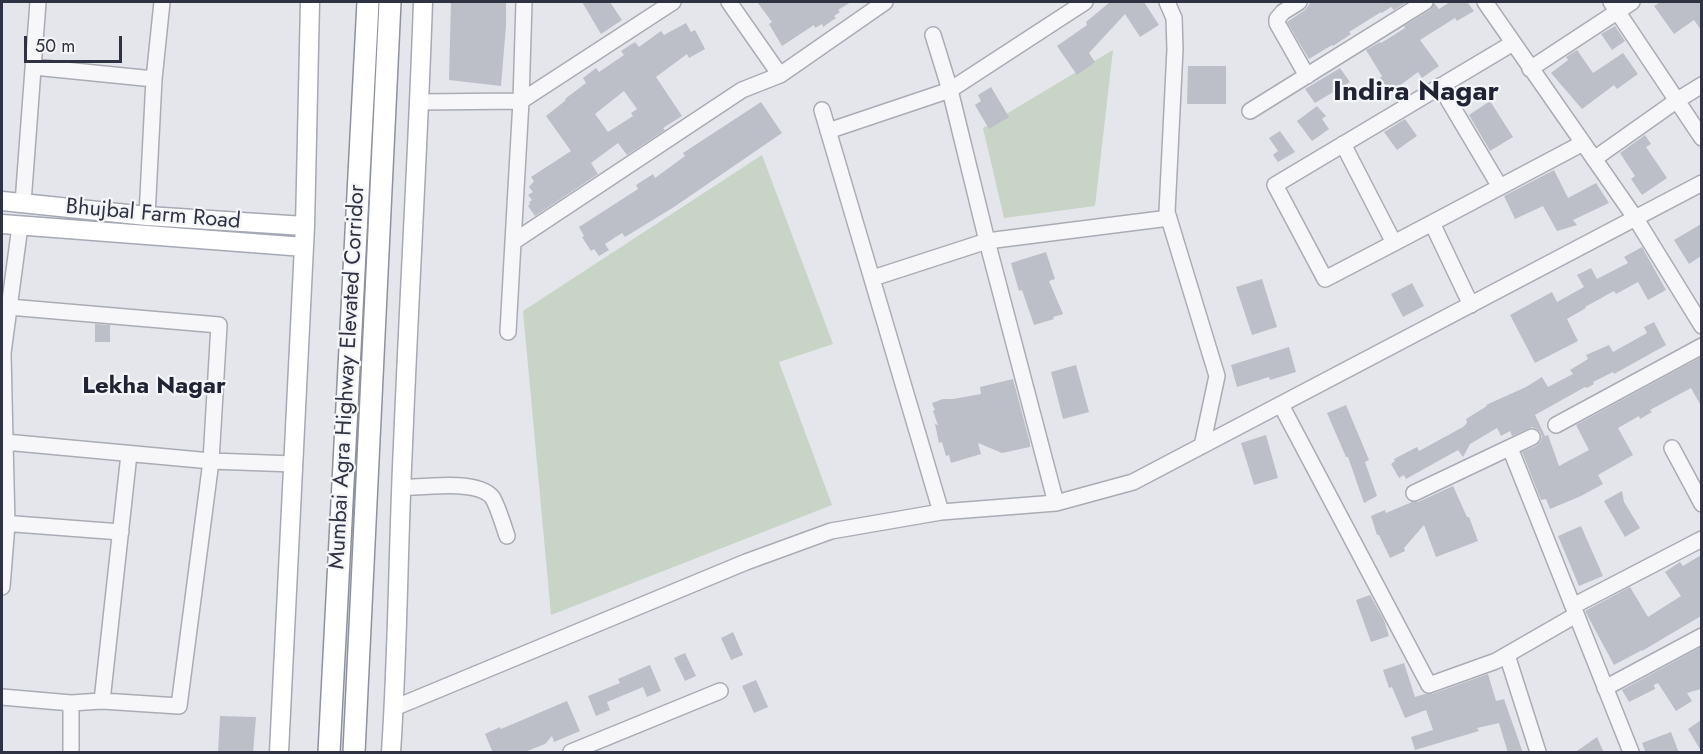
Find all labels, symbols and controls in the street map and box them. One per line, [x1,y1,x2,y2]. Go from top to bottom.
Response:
scale bar [27,24,124,62]
text: 50 m [35,33,75,59]
district label: Indira Nagar [1333,76,1499,110]
street label: Mumbai Agra Highway Elevated Corridor [325,184,371,570]
street label: Bhujbal Farm Road [65,194,241,236]
district label: Lekha Nagar [82,373,226,401]

